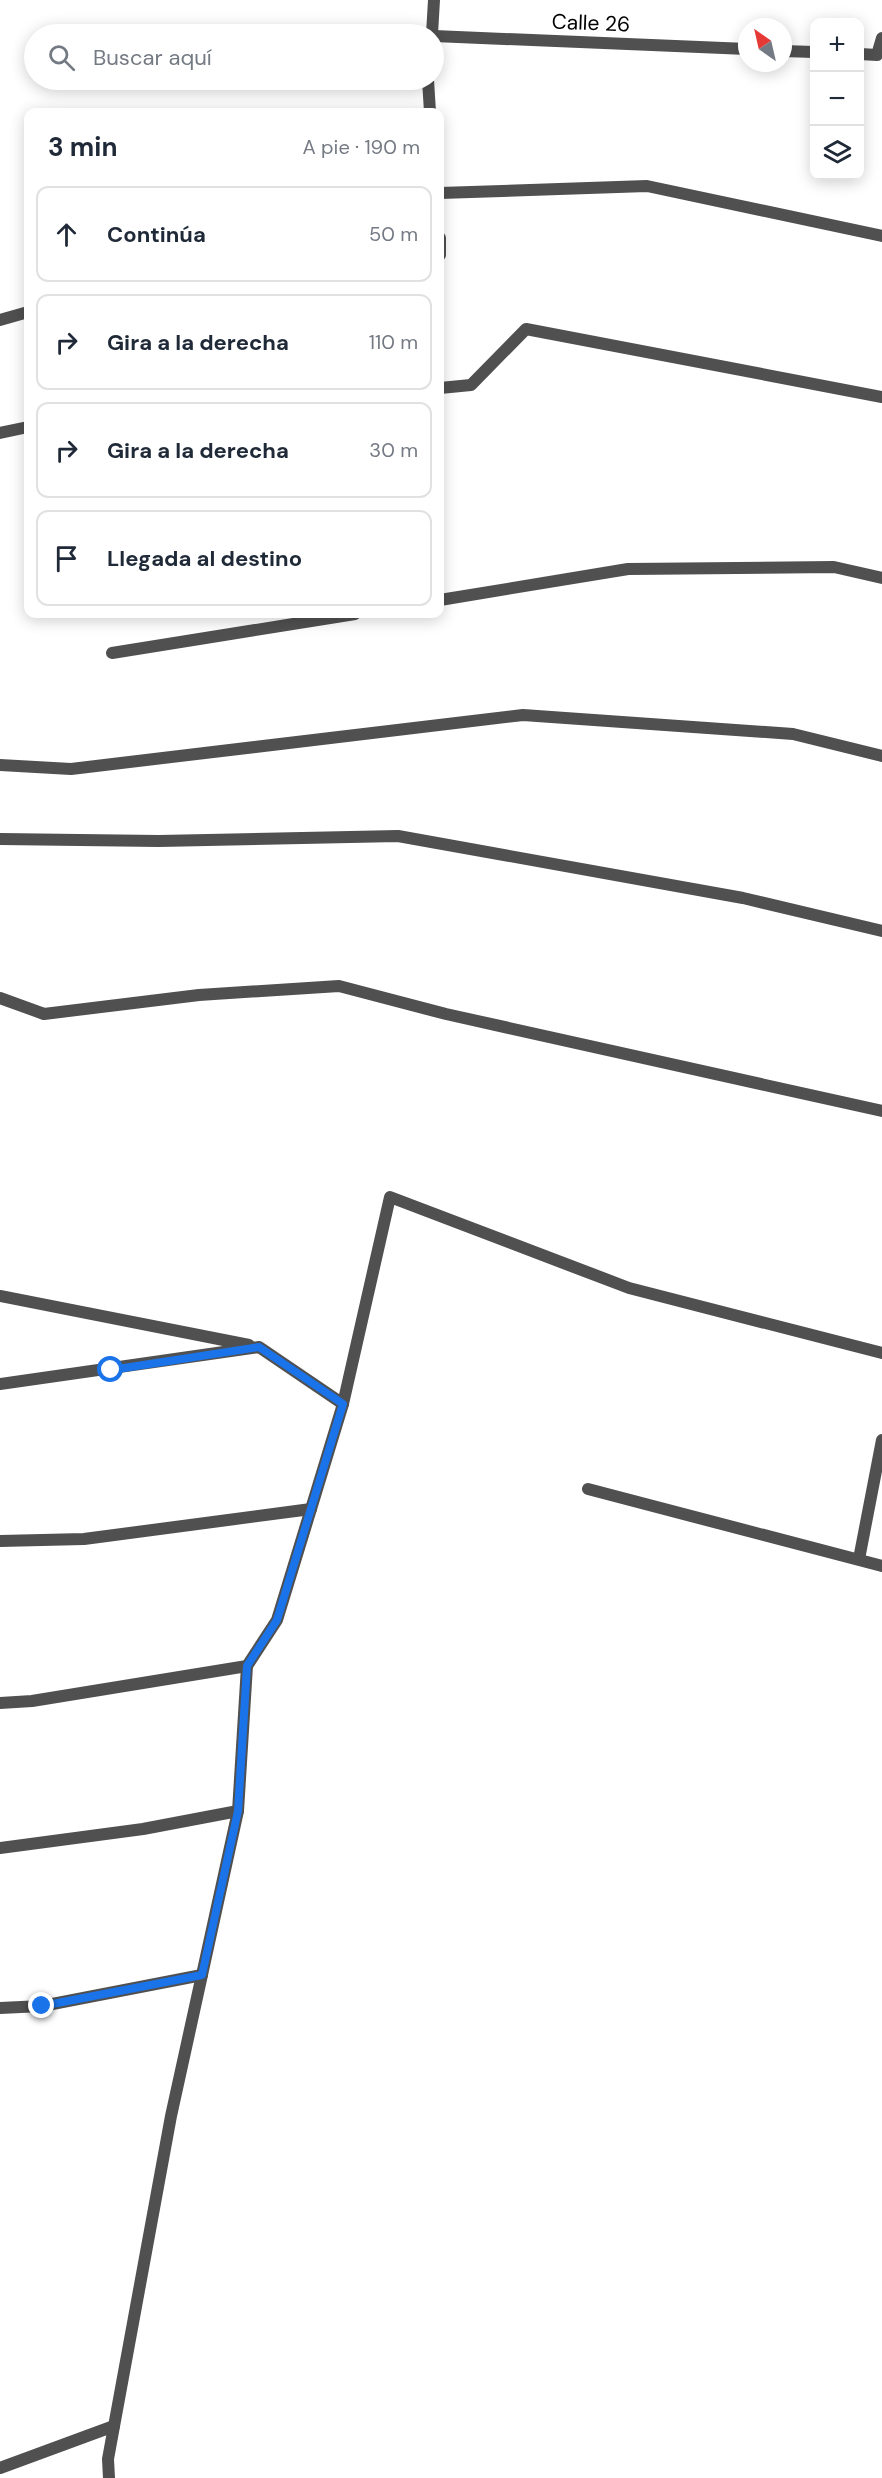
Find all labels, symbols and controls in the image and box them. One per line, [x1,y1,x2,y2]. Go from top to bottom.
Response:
street label: Calle 26 [551,8,631,38]
north arrow [738,18,792,72]
map controls [810,18,864,180]
button: + [810,18,864,72]
search box [24,24,444,90]
icon: search [45,41,78,74]
text: Buscar aquí [93,43,212,72]
button: − [810,72,864,126]
button: layers [810,126,864,180]
text: 3 min [48,130,117,164]
text: A pie · 190 m [303,134,420,160]
icon: ahead [50,218,83,251]
text: Continúa [107,220,206,249]
text: 50 m [369,221,418,247]
icon: right [50,326,83,359]
text: Gira a la derecha [107,328,289,357]
text: 110 m [369,329,418,355]
icon: right [50,434,83,467]
text: Gira a la derecha [107,436,289,465]
text: 30 m [369,437,418,463]
icon: arrive [50,542,83,575]
text: Llegada al destino [107,544,302,573]
route start [97,1356,123,1382]
route end [28,1992,54,2018]

